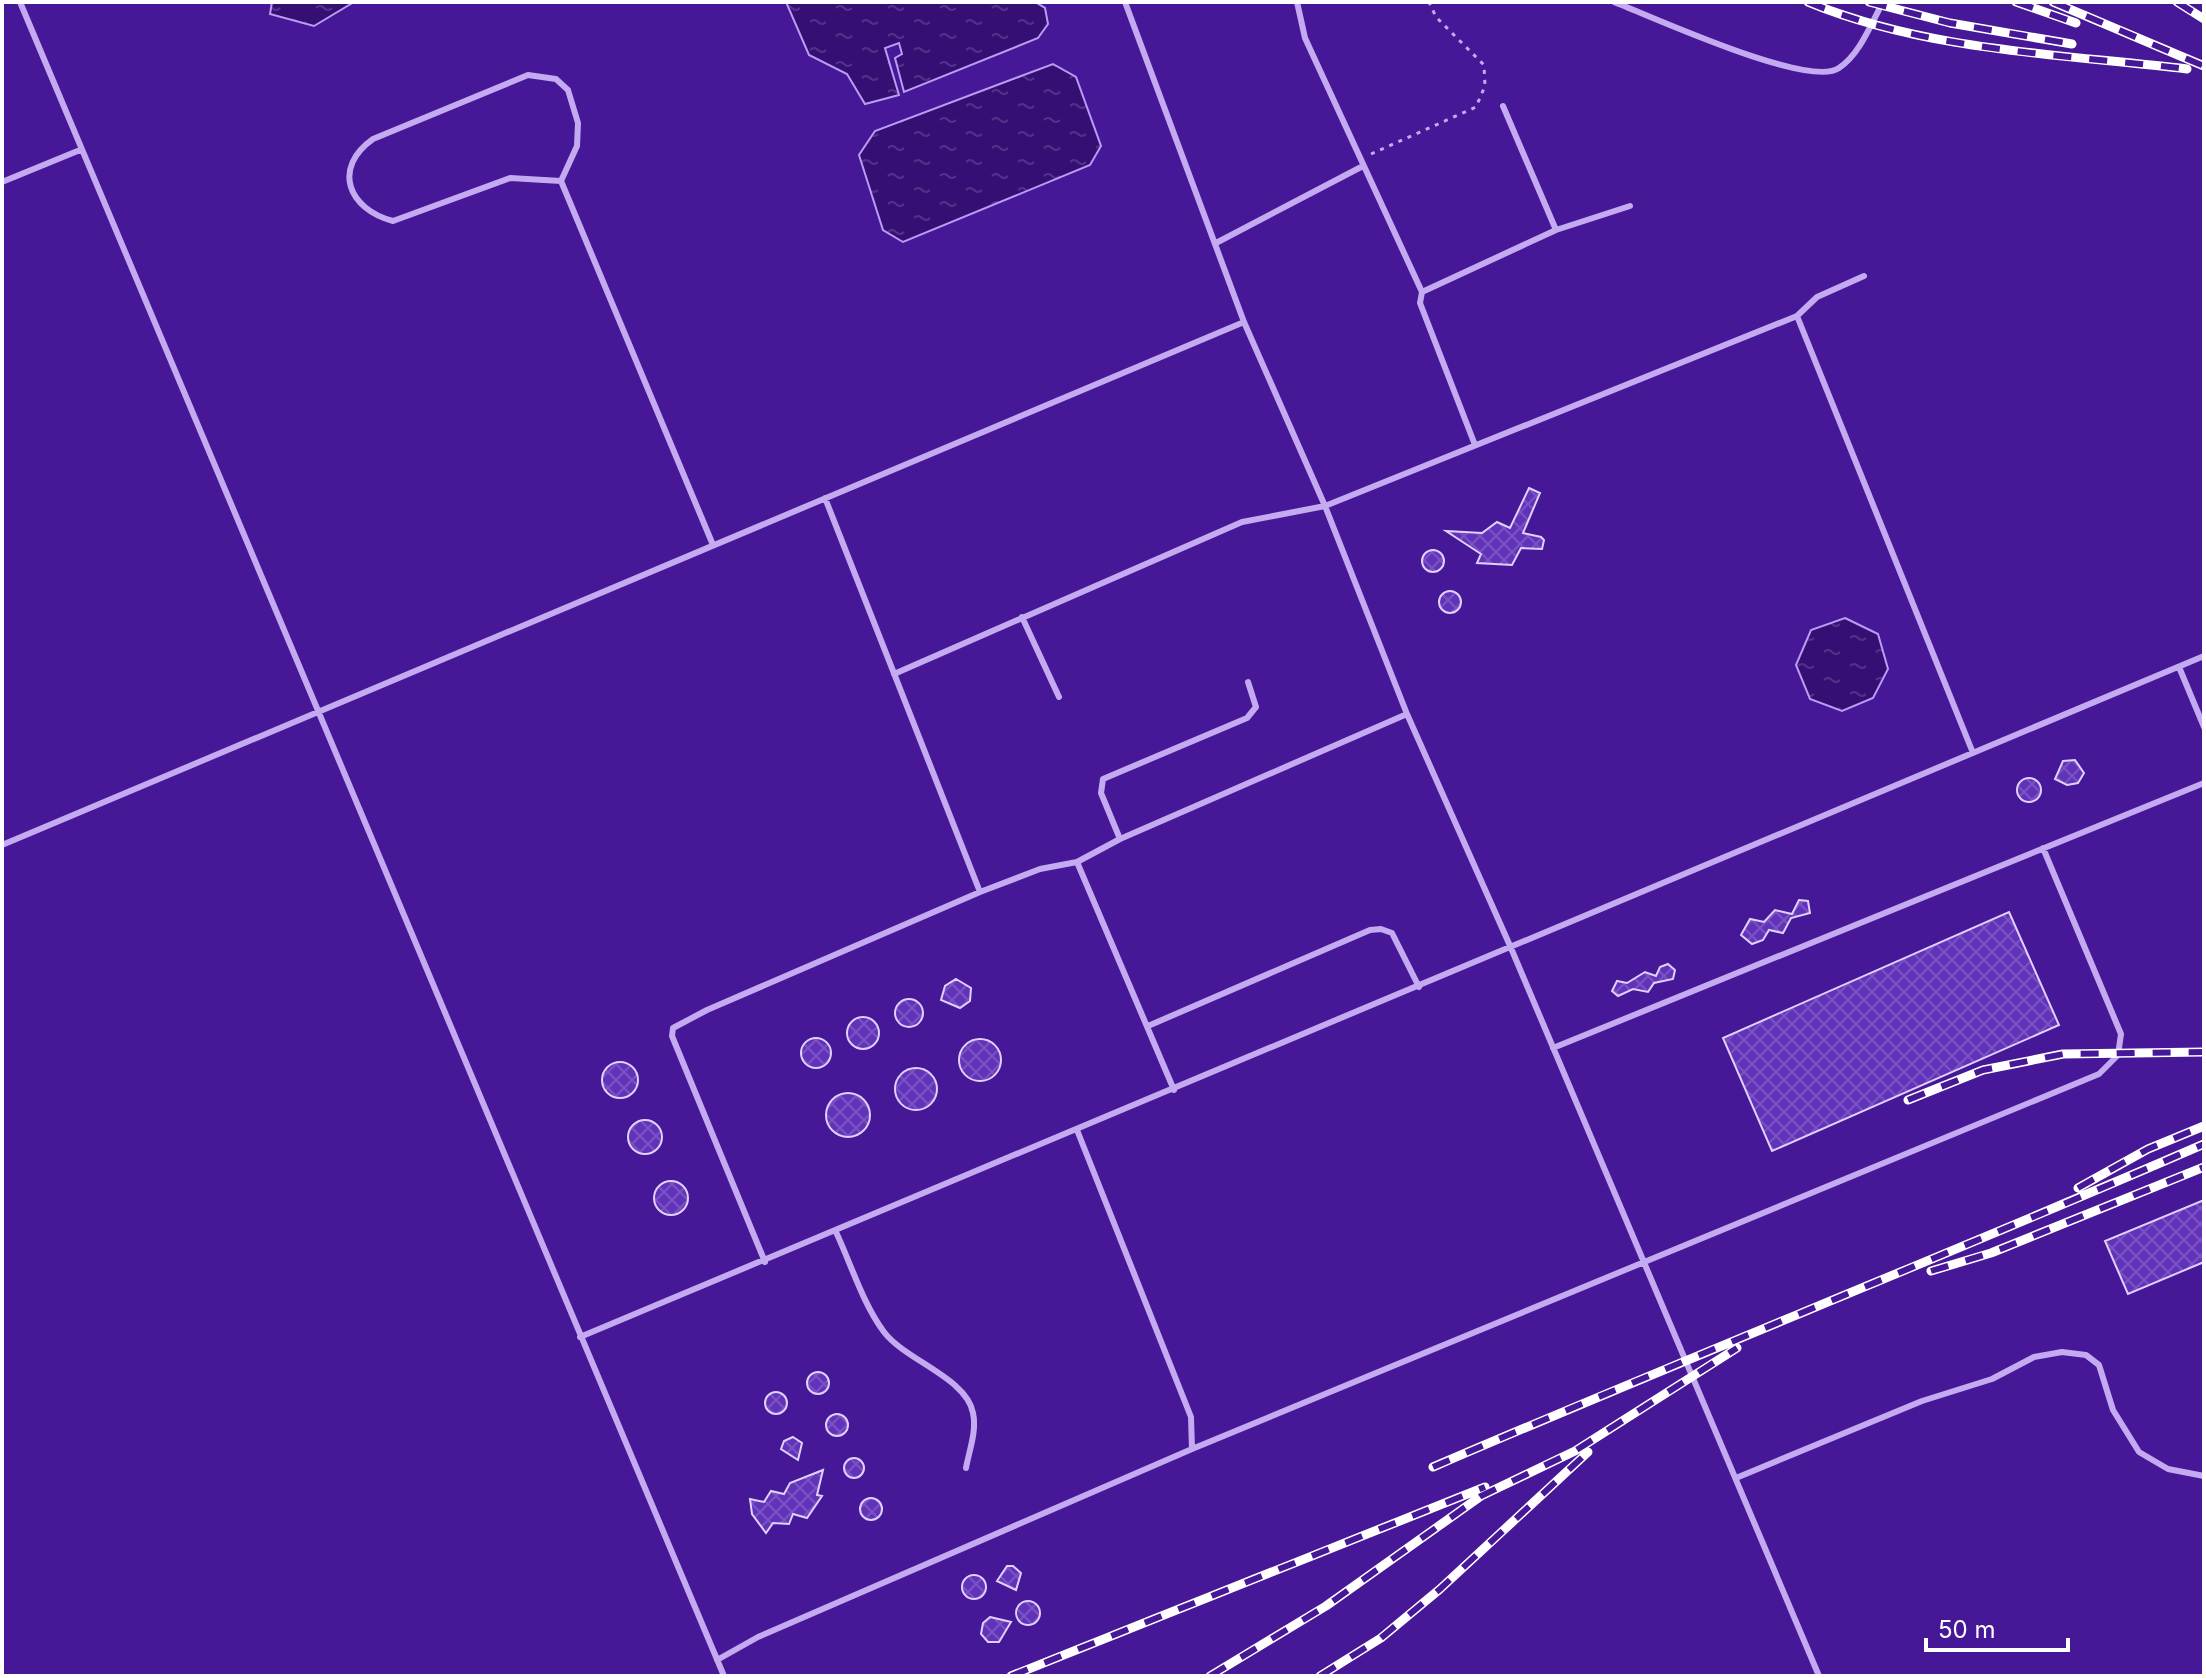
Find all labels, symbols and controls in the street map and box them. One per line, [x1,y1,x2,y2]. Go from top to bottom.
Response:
scale bar [1926,1602,2068,1652]
text: 50 m [1938,1615,1996,1644]

